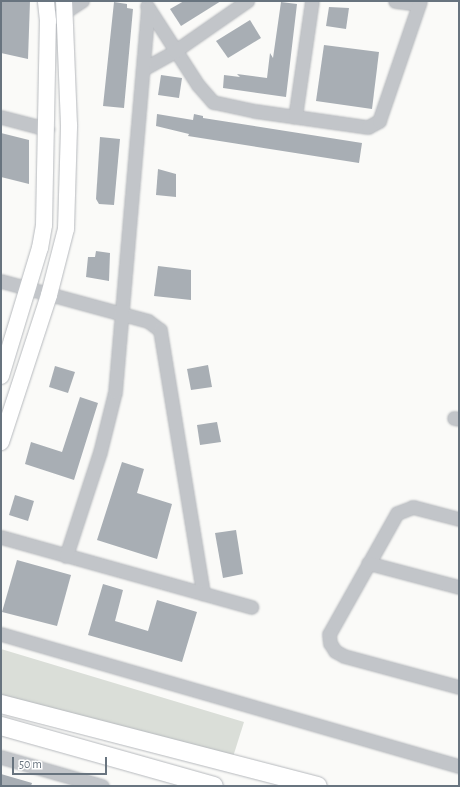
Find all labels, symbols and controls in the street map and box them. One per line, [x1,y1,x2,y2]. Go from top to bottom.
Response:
scale bar [14,749,109,775]
text: 50 m [19,758,42,770]

